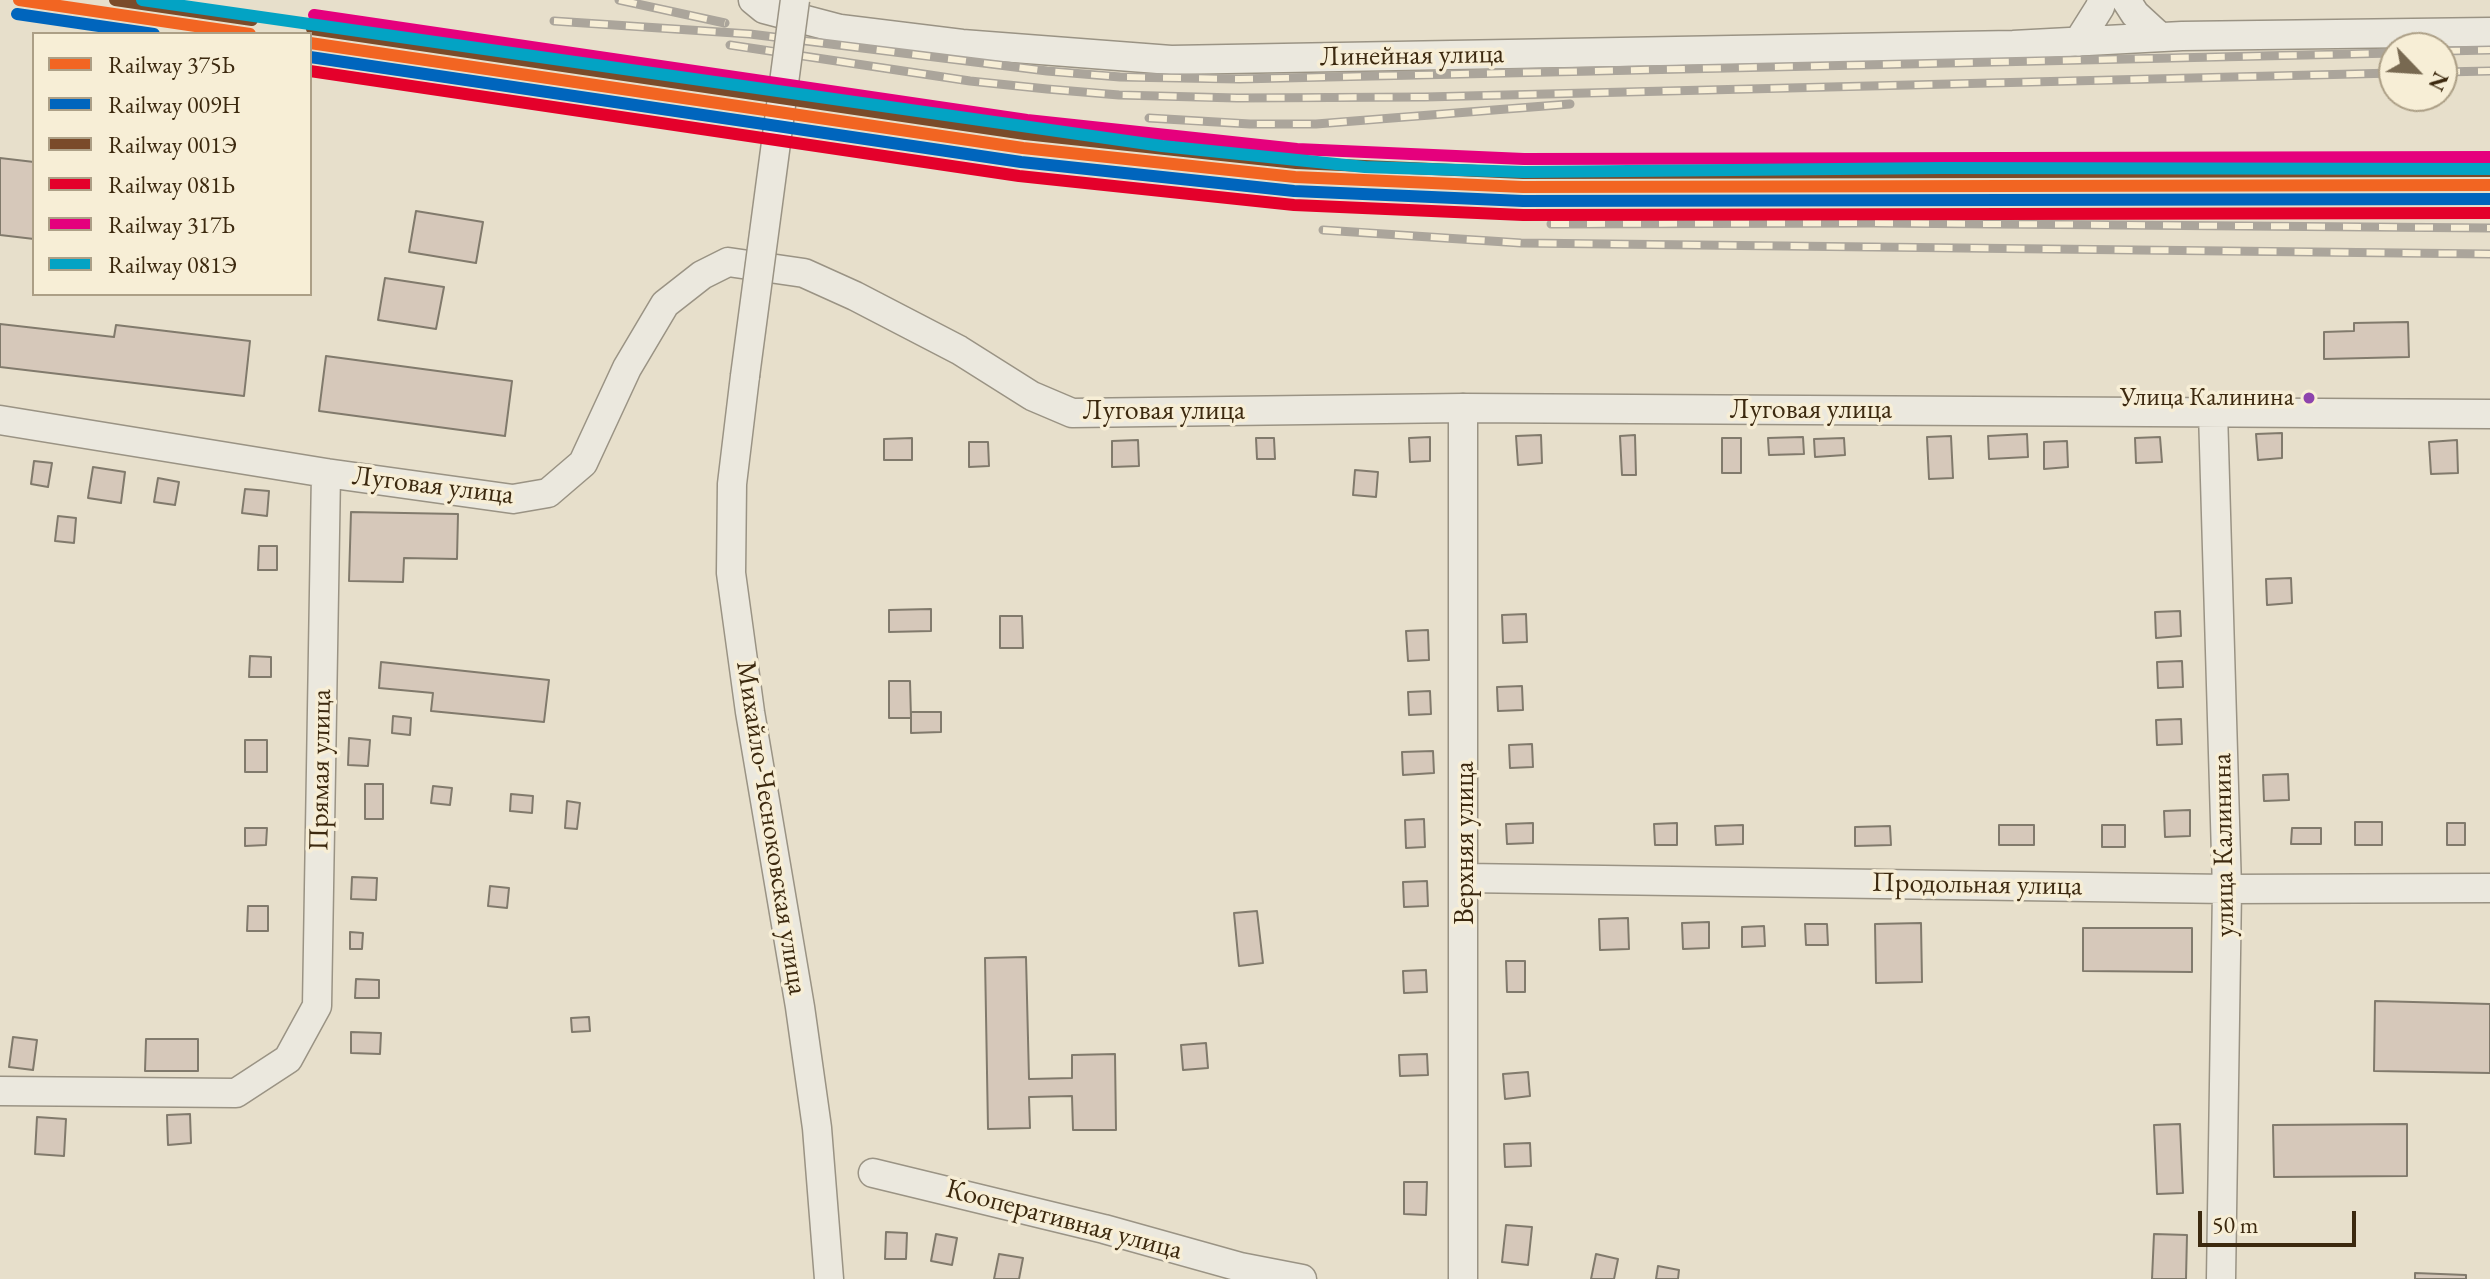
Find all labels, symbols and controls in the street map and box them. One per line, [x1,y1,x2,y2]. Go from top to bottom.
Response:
legend [32,32,312,296]
north arrow [2378,32,2458,112]
street label: Линейная улица [1320,38,1504,74]
text: Railway 375Ь [108,49,235,80]
text: N [2421,67,2455,96]
text: Railway 009Н [108,89,241,120]
text: Railway 001Э [108,129,237,160]
text: Railway 081Ь [108,169,235,200]
text: Railway 317Ь [108,209,235,240]
text: Railway 081Э [108,249,237,280]
place label: Улица Калинина [2120,382,2294,414]
marker: Улица Калинина [2301,390,2317,406]
street label: Луговая улица [1730,393,1892,427]
street label: Луговая улица [1083,394,1245,428]
street label: Луговая улица [350,459,516,513]
street label: Михайло-Чесноковская улица [728,659,814,997]
street label: Прямая улица [303,689,339,851]
street label: улица Калинина [2206,753,2242,937]
street label: Верхняя улица [1448,761,1482,925]
street label: Продольная улица [1872,866,2082,904]
street label: Кооперативная улица [942,1172,1186,1268]
scale bar [2202,1195,2360,1245]
text: 50 m [2212,1209,2259,1240]

